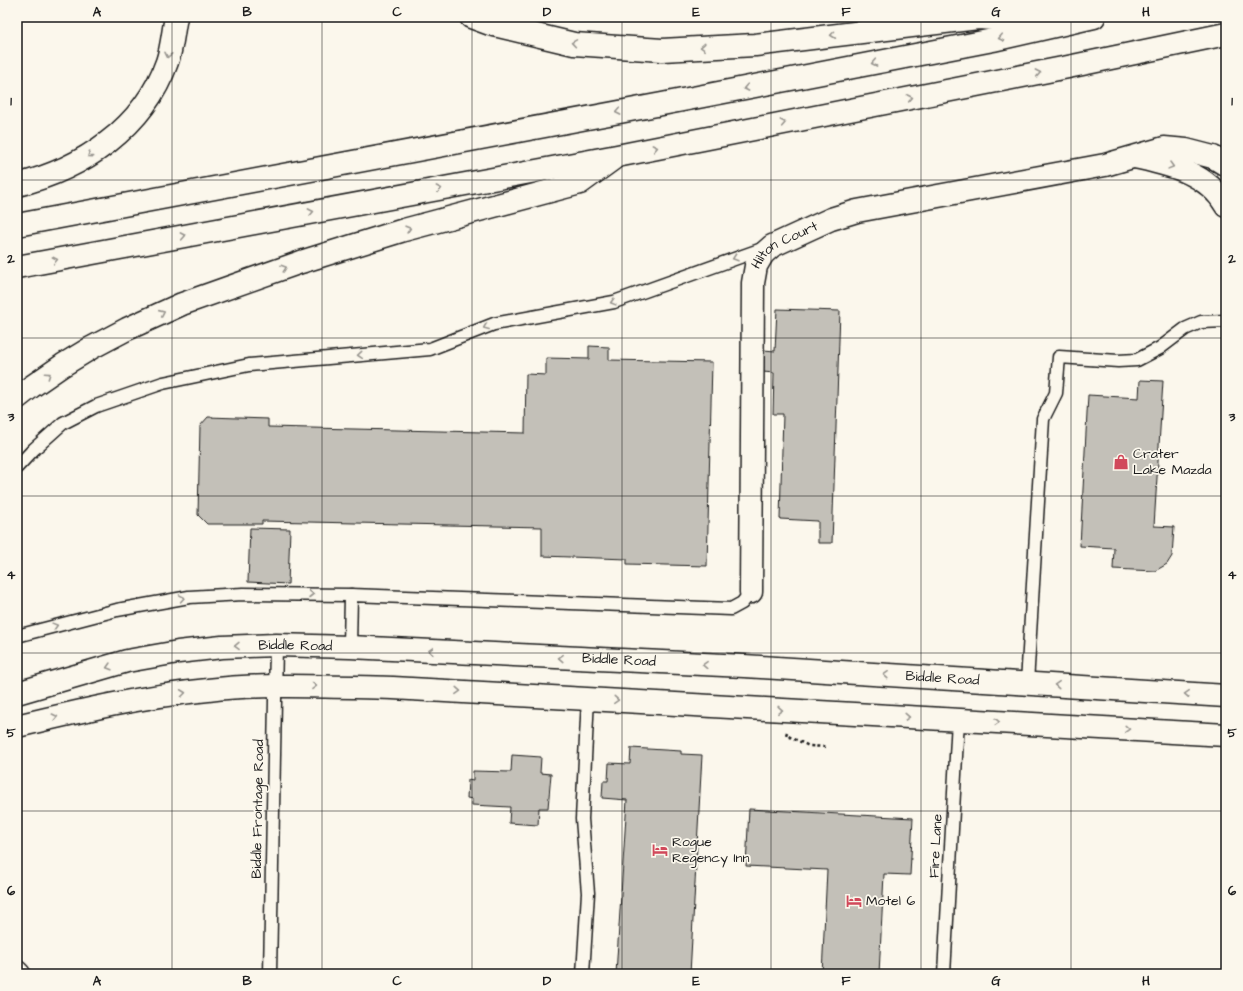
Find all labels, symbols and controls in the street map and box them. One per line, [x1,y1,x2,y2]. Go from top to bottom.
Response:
text: A [93,3,102,21]
text: B [242,3,252,21]
text: C [392,3,402,21]
text: D [543,3,552,21]
text: E [692,3,700,21]
text: F [841,3,851,21]
text: G [991,3,1001,21]
text: H [1142,3,1150,21]
one-way arrow [830,31,836,40]
one-way arrow [998,34,1004,42]
one-way arrow [571,39,577,48]
one-way arrow [700,43,706,52]
one-way arrow [165,52,173,58]
one-way arrow [870,58,877,67]
one-way arrow [1034,69,1041,77]
one-way arrow [743,83,749,91]
text: 1 [10,92,12,110]
text: 1 [1231,92,1233,110]
one-way arrow [907,94,913,102]
one-way arrow [615,107,621,116]
one-way arrow [779,119,786,128]
one-way arrow [652,145,658,153]
one-way arrow [87,150,94,158]
one-way arrow [1168,161,1175,170]
one-way arrow [436,185,442,193]
one-way arrow [308,209,314,217]
street label: Hilton Court [746,216,821,273]
one-way arrow [404,225,411,234]
one-way arrow [180,232,186,241]
text: 2 [6,250,15,268]
text: 2 [1227,250,1236,268]
one-way arrow [732,254,739,262]
one-way arrow [52,256,58,265]
one-way arrow [280,264,287,273]
one-way arrow [610,297,616,305]
one-way arrow [158,310,166,318]
one-way arrow [482,323,489,331]
one-way arrow [357,351,363,360]
one-way arrow [44,372,51,380]
text: 3 [7,408,15,426]
text: 3 [1228,408,1236,426]
place label: Crater Lake Mazda [1133,444,1212,480]
shop icon: Crater Lake Mazda [1112,453,1130,471]
text: 4 [7,566,16,584]
text: 4 [1228,566,1237,584]
one-way arrow [308,590,314,598]
one-way arrow [178,595,185,603]
one-way arrow [51,623,58,631]
street label: Biddle Road [258,635,333,657]
one-way arrow [234,642,240,650]
one-way arrow [428,647,434,656]
street label: Biddle Road [582,648,656,672]
one-way arrow [558,654,564,662]
one-way arrow [702,660,708,669]
one-way arrow [106,662,112,670]
street label: Biddle Road [905,666,980,691]
one-way arrow [883,670,889,679]
one-way arrow [1054,681,1060,690]
one-way arrow [311,682,317,690]
one-way arrow [455,687,461,696]
one-way arrow [180,689,186,698]
one-way arrow [1184,689,1190,698]
one-way arrow [613,696,619,704]
one-way arrow [777,706,783,714]
one-way arrow [52,713,58,721]
one-way arrow [904,713,910,722]
one-way arrow [994,718,1000,727]
text: 5 [6,724,16,742]
text: 5 [1227,724,1237,742]
one-way arrow [1124,725,1130,734]
street label: Biddle Frontage Road [247,739,269,879]
street label: Fire Lane [924,813,948,879]
place label: Rogue Regency Inn [672,832,750,868]
hotel icon: Rogue Regency Inn [651,841,669,859]
text: 6 [7,882,16,900]
text: 6 [1228,882,1237,900]
place label: Motel 6 [866,891,915,911]
hotel icon: Motel 6 [845,892,863,910]
text: A [93,972,102,990]
text: B [242,972,252,990]
text: C [392,972,402,990]
text: D [543,972,552,990]
text: E [692,972,700,990]
text: F [841,972,851,990]
text: G [991,972,1001,990]
text: H [1142,972,1150,990]

